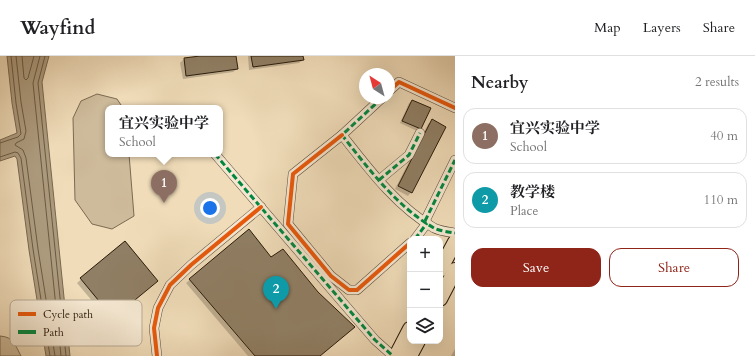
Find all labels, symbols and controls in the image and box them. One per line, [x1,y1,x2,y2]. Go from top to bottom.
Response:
text: Wayfind [20,15,95,41]
text: Map [594,18,621,37]
text: Layers [643,18,681,37]
text: Share [703,18,735,37]
north arrow [359,68,395,104]
text: Nearby [471,71,528,94]
text: 2 results [695,73,739,91]
popup [105,105,223,157]
text: 宜兴实验中学 [119,113,209,133]
text: 宜兴实验中学 [510,118,600,138]
text: 1 [482,127,488,145]
text: 40 m [710,127,738,145]
text: School [119,133,156,151]
text: School [510,138,547,156]
pin: 1 [151,170,177,203]
text: 教学楼 [510,182,555,202]
text: 2 [482,191,488,209]
text: 110 m [704,191,738,209]
your location [200,198,220,218]
text: Place [510,202,538,220]
map controls [407,236,443,344]
button: + [407,236,443,272]
button: Save [471,248,601,287]
button: Share [609,248,739,287]
button: − [407,272,443,308]
pin: 2 [263,276,289,309]
legend [10,300,142,346]
text: Cycle path [43,307,93,322]
button: layers [407,308,443,344]
text: Path [43,325,64,340]

